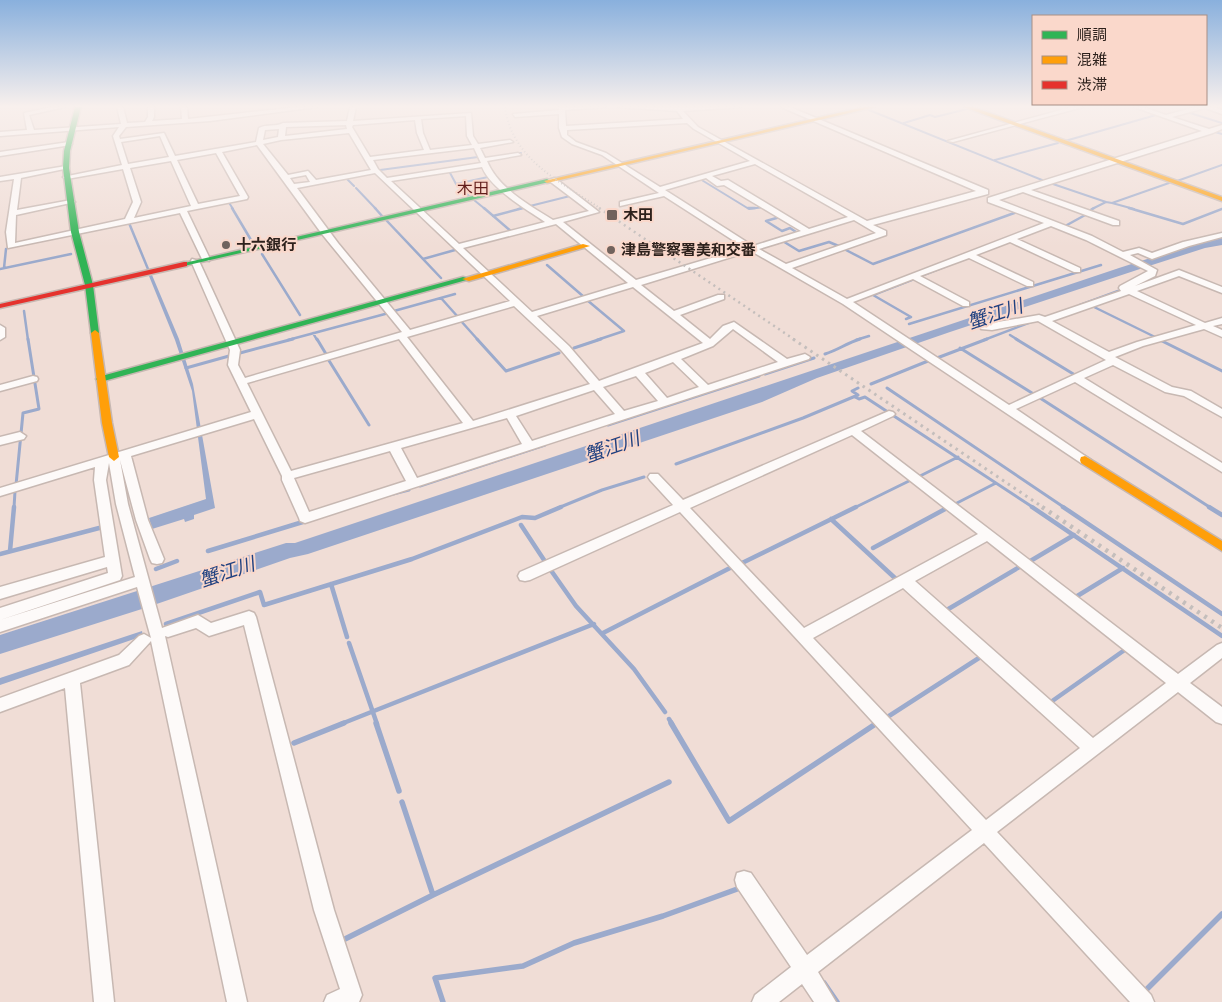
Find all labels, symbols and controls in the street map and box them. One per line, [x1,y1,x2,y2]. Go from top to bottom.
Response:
legend [1032,15,1207,105]
text: 順調 [1077,26,1107,44]
text: 混雑 [1077,51,1107,69]
text: 渋滞 [1077,76,1107,94]
district label: 木田 [457,179,489,198]
place label: 木田 [623,206,653,224]
marker: 木田 [605,208,619,222]
place label: 十六銀行 [236,236,296,254]
marker: 十六銀行 [220,239,232,251]
place label: 津島警察署美和交番 [621,241,756,259]
marker: 津島警察署美和交番 [605,244,617,256]
water label: 蟹江川 [964,294,1028,334]
water label: 蟹江川 [581,426,645,467]
water label: 蟹江川 [196,552,260,592]

